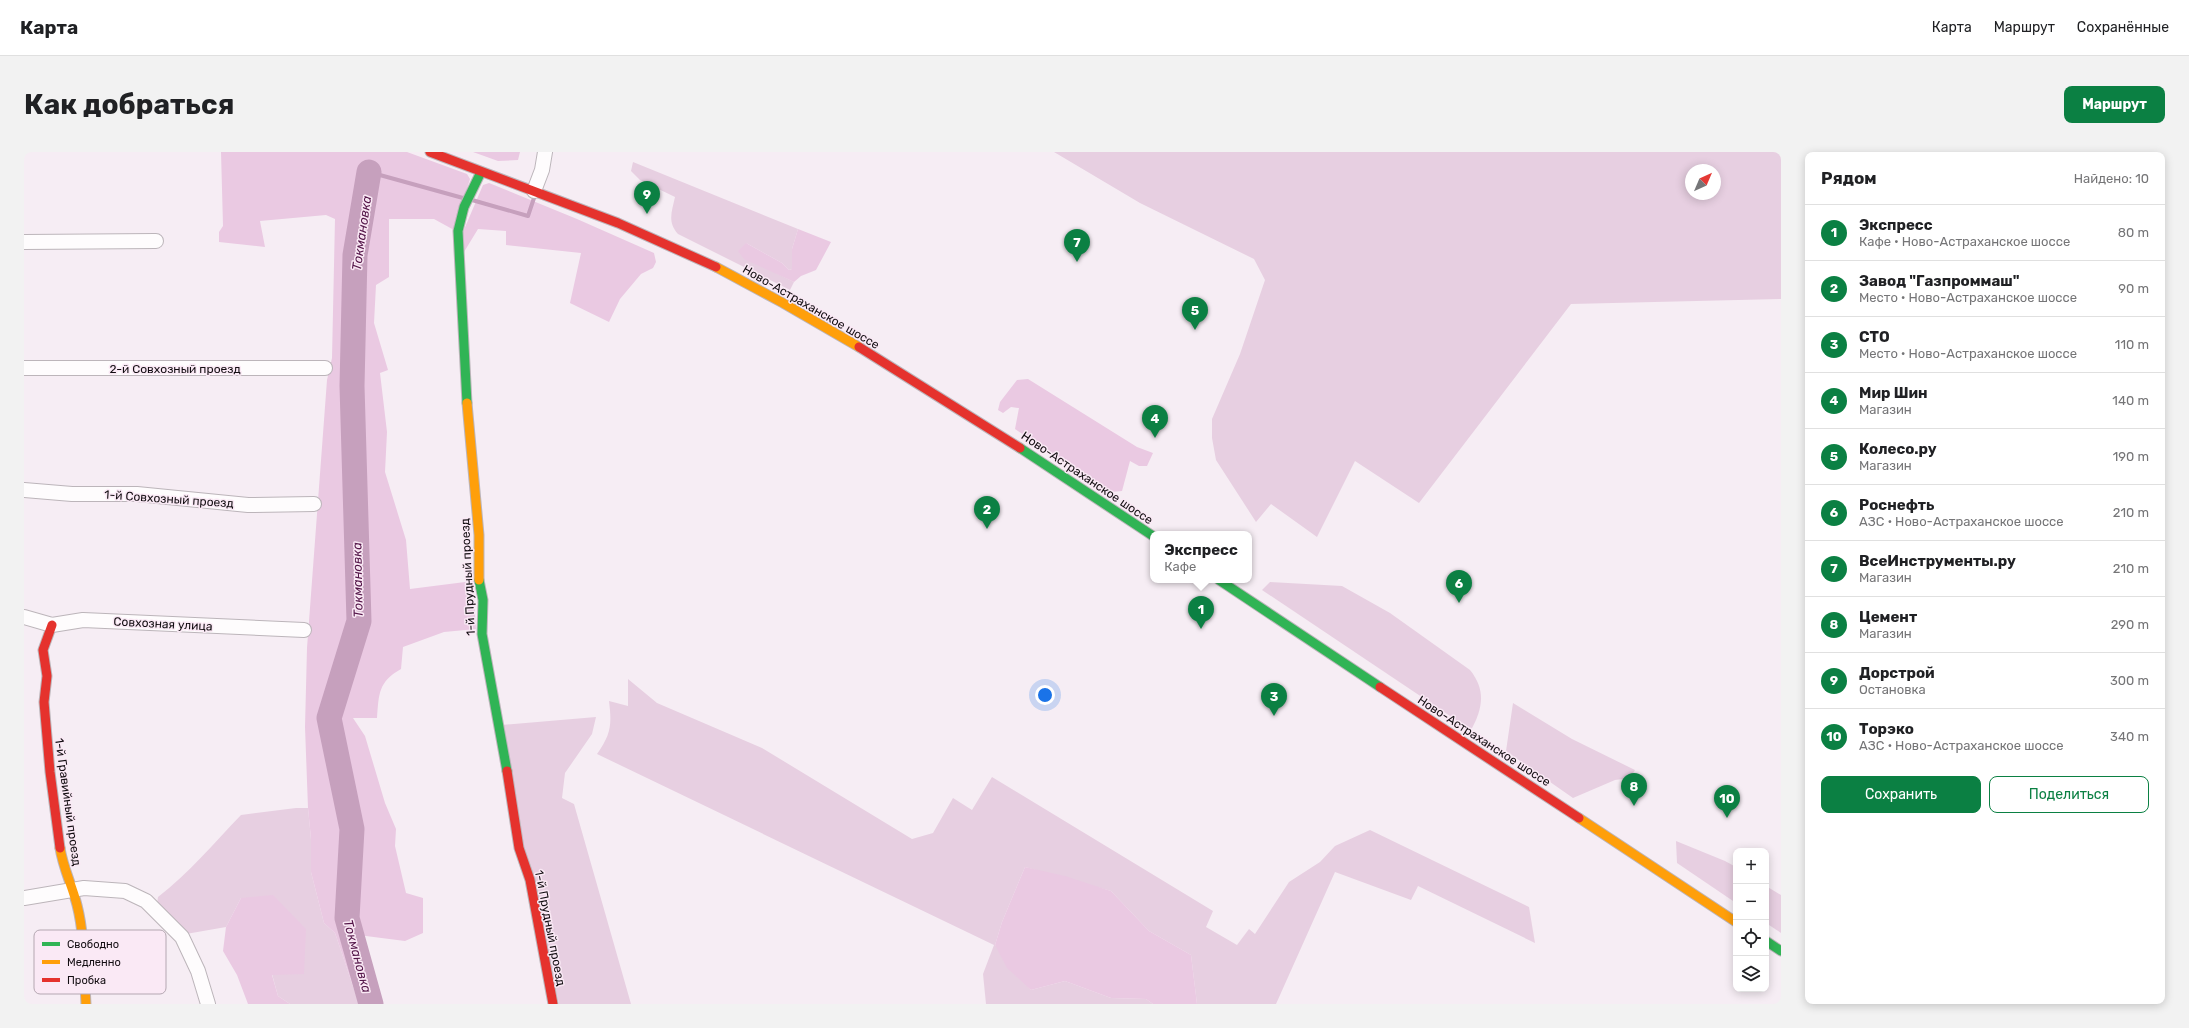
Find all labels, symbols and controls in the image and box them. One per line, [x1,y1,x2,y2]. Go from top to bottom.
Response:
text: Карта [20,16,78,39]
text: Карта [1932,19,1972,36]
text: Маршрут [1994,19,2055,36]
text: Сохранённые [2077,19,2169,36]
button: Маршрут [2064,86,2165,123]
text: Как добраться [24,88,234,121]
north arrow [1685,164,1721,200]
text: Рядом [1821,168,1877,188]
text: Найдено: 10 [2074,171,2149,186]
pin: 9 [634,181,660,214]
water label: Токмановка [349,194,374,271]
text: Экспресс [1859,216,1933,234]
text: 1 [1831,225,1837,240]
text: 80 m [2118,225,2149,240]
pin: 7 [1064,229,1090,262]
text: Кафе · Ново-Астраханское шоссе [1859,234,2070,249]
street label: Ново-Астраханское шоссе [740,262,882,352]
text: Завод "Газпроммаш" [1859,272,2020,290]
text: 2 [1830,281,1838,296]
text: 90 m [2118,281,2149,296]
text: Место · Ново-Астраханское шоссе [1859,290,2077,305]
pin: 5 [1182,297,1208,330]
text: СТО [1859,328,1890,346]
text: 3 [1830,337,1838,352]
text: 110 m [2115,337,2149,352]
text: Место · Ново-Астраханское шоссе [1859,346,2077,361]
street label: 2-й Совхозный проезд [109,362,241,376]
text: Мир Шин [1859,384,1928,402]
text: 4 [1830,393,1838,408]
text: 140 m [2112,393,2149,408]
text: Магазин [1859,402,1912,417]
pin: 4 [1142,405,1168,438]
street label: Ново-Астраханское шоссе [1019,429,1156,527]
text: Колесо.ру [1859,440,1937,458]
text: 5 [1830,449,1838,464]
text: 190 m [2113,449,2149,464]
text: Магазин [1859,458,1912,473]
street label: 1-й Совхозный проезд [104,487,234,511]
pin: 2 [974,496,1000,529]
text: Роснефть [1859,496,1934,514]
text: 6 [1830,505,1838,520]
text: 210 m [2113,505,2149,520]
text: АЗС · Ново-Астраханское шоссе [1859,514,2064,529]
street label: 1-й Прудный проезд [458,518,478,636]
popup [1150,531,1252,583]
text: Экспресс [1164,541,1238,559]
water label: Токмановка [349,542,366,618]
text: ВсеИнструменты.ру [1859,552,2016,570]
text: Кафе [1164,559,1196,574]
text: 7 [1830,561,1838,576]
text: 210 m [2113,561,2149,576]
pin: 6 [1446,570,1472,603]
text: Магазин [1859,570,1912,585]
pin: 1 [1188,596,1214,629]
text: Цемент [1859,608,1917,626]
street label: Совхозная улица [113,614,213,634]
text: 8 [1830,617,1838,632]
text: 290 m [2111,617,2149,632]
text: Магазин [1859,626,1912,641]
text: Дорстрой [1859,664,1935,682]
text: 9 [1830,673,1838,688]
text: 300 m [2110,673,2149,688]
text: Остановка [1859,682,1926,697]
pin: 3 [1261,683,1287,716]
your location [1035,685,1055,705]
street label: Ново-Астраханское шоссе [1415,693,1553,789]
text: Торэко [1859,720,1914,738]
text: 10 [1826,729,1842,744]
text: 340 m [2110,729,2149,744]
street label: 1-й Гравийный проезд [52,737,84,867]
text: АЗС · Ново-Астраханское шоссе [1859,738,2064,753]
pin: 8 [1621,773,1647,806]
button: Сохранить [1821,776,1981,813]
button: Поделиться [1989,776,2149,813]
pin: 10 [1714,785,1740,818]
map controls [1733,848,1769,992]
button: + [1733,848,1769,884]
street label: 1-й Прудный проезд [532,869,568,987]
button: − [1733,884,1769,920]
water label: Токмановка [341,918,375,995]
button: locate [1733,920,1769,956]
legend [34,930,166,994]
text: Свободно [67,938,119,951]
text: Медленно [67,956,121,969]
button: layers [1733,956,1769,992]
text: Пробка [67,974,106,987]

